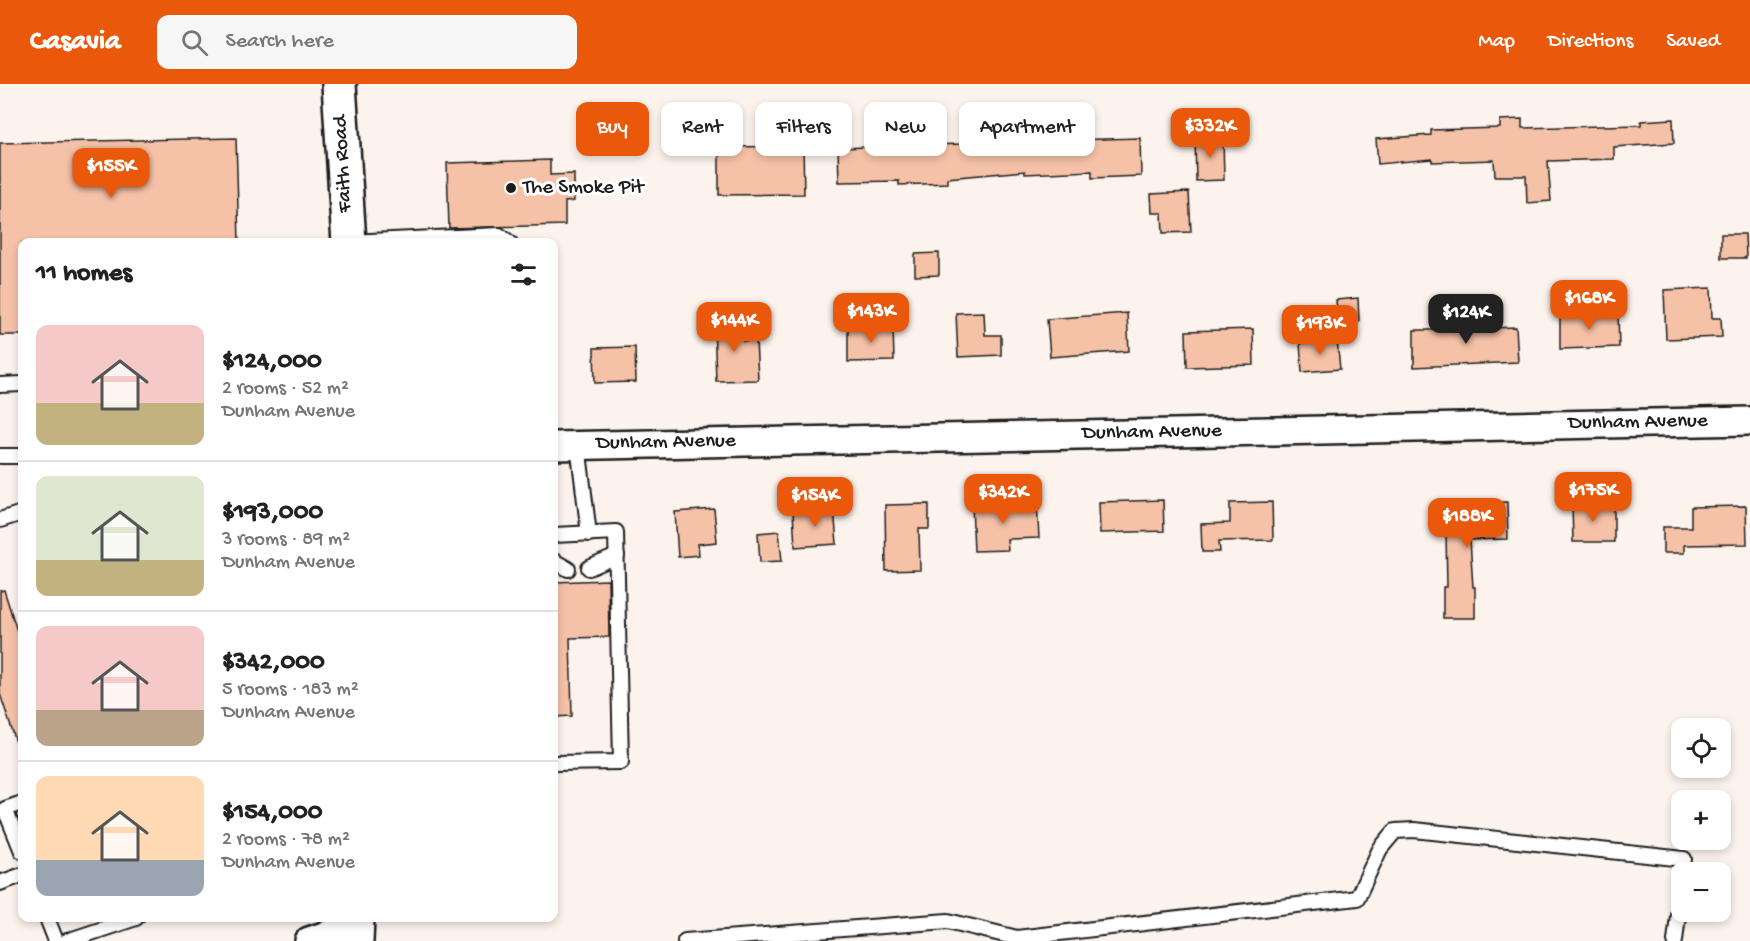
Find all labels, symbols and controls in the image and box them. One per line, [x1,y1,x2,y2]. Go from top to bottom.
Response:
search box [157,15,577,69]
text: Casavia [30,26,121,59]
icon: search [178,26,211,59]
text: Search here [226,29,334,55]
text: Map [1478,30,1515,55]
text: Directions [1548,30,1633,55]
text: Saved [1666,30,1720,55]
chip: Buy [576,102,649,156]
chip: Rent [661,102,743,156]
chip: Filters [755,102,852,156]
chip: New [864,102,947,156]
chip: Apartment [959,102,1095,156]
pin: $332K [1168,108,1252,159]
street label: Faith Road [329,113,359,214]
text: $332K [1185,116,1235,139]
pin: $155K [69,148,153,199]
text: $155K [86,156,136,179]
place label: The Smoke Pit [522,176,646,201]
marker: The Smoke Pit [504,181,518,195]
icon: filters [507,258,540,291]
text: 11 homes [36,259,132,290]
pin: $168K [1547,280,1631,331]
text: $168K [1564,288,1614,311]
pin: $143K [829,293,913,344]
pin: $124K [1424,294,1508,345]
text: $143K [847,301,895,324]
pin: $144K [692,302,776,353]
text: $124K [1442,302,1490,325]
pin: $193K [1278,305,1362,356]
text: $144K [710,310,758,333]
text: $193K [1296,313,1344,336]
text: $124,000 [222,347,322,378]
icon: home [84,349,156,421]
text: 2 rooms · 52 m² [222,378,349,401]
text: Dunham Avenue [222,401,355,424]
street label: Dunham Avenue [1566,409,1709,437]
street label: Dunham Avenue [1080,419,1223,447]
street label: Dunham Avenue [594,429,737,457]
pin: $175K [1551,472,1635,523]
pin: $342K [961,474,1045,525]
pin: $154K [773,477,857,528]
text: $175K [1569,480,1618,503]
text: $342K [978,482,1028,505]
text: $154K [791,485,839,508]
text: $193,000 [222,498,323,529]
pin: $188K [1425,498,1509,549]
icon: home [84,500,156,572]
text: $188K [1442,506,1492,529]
text: 3 rooms · 89 m² [222,529,350,552]
text: Dunham Avenue [222,552,355,575]
text: $342,000 [222,648,325,679]
icon: home [84,650,156,722]
text: 5 rooms · 183 m² [222,679,359,702]
text: Dunham Avenue [222,702,355,725]
map controls [1671,718,1731,922]
button: locate [1671,718,1731,778]
button: + [1671,790,1731,850]
text: $154,000 [222,798,323,829]
icon: home [84,800,156,872]
text: 2 rooms · 78 m² [222,829,350,852]
text: Dunham Avenue [222,852,355,875]
button: − [1671,862,1731,922]

